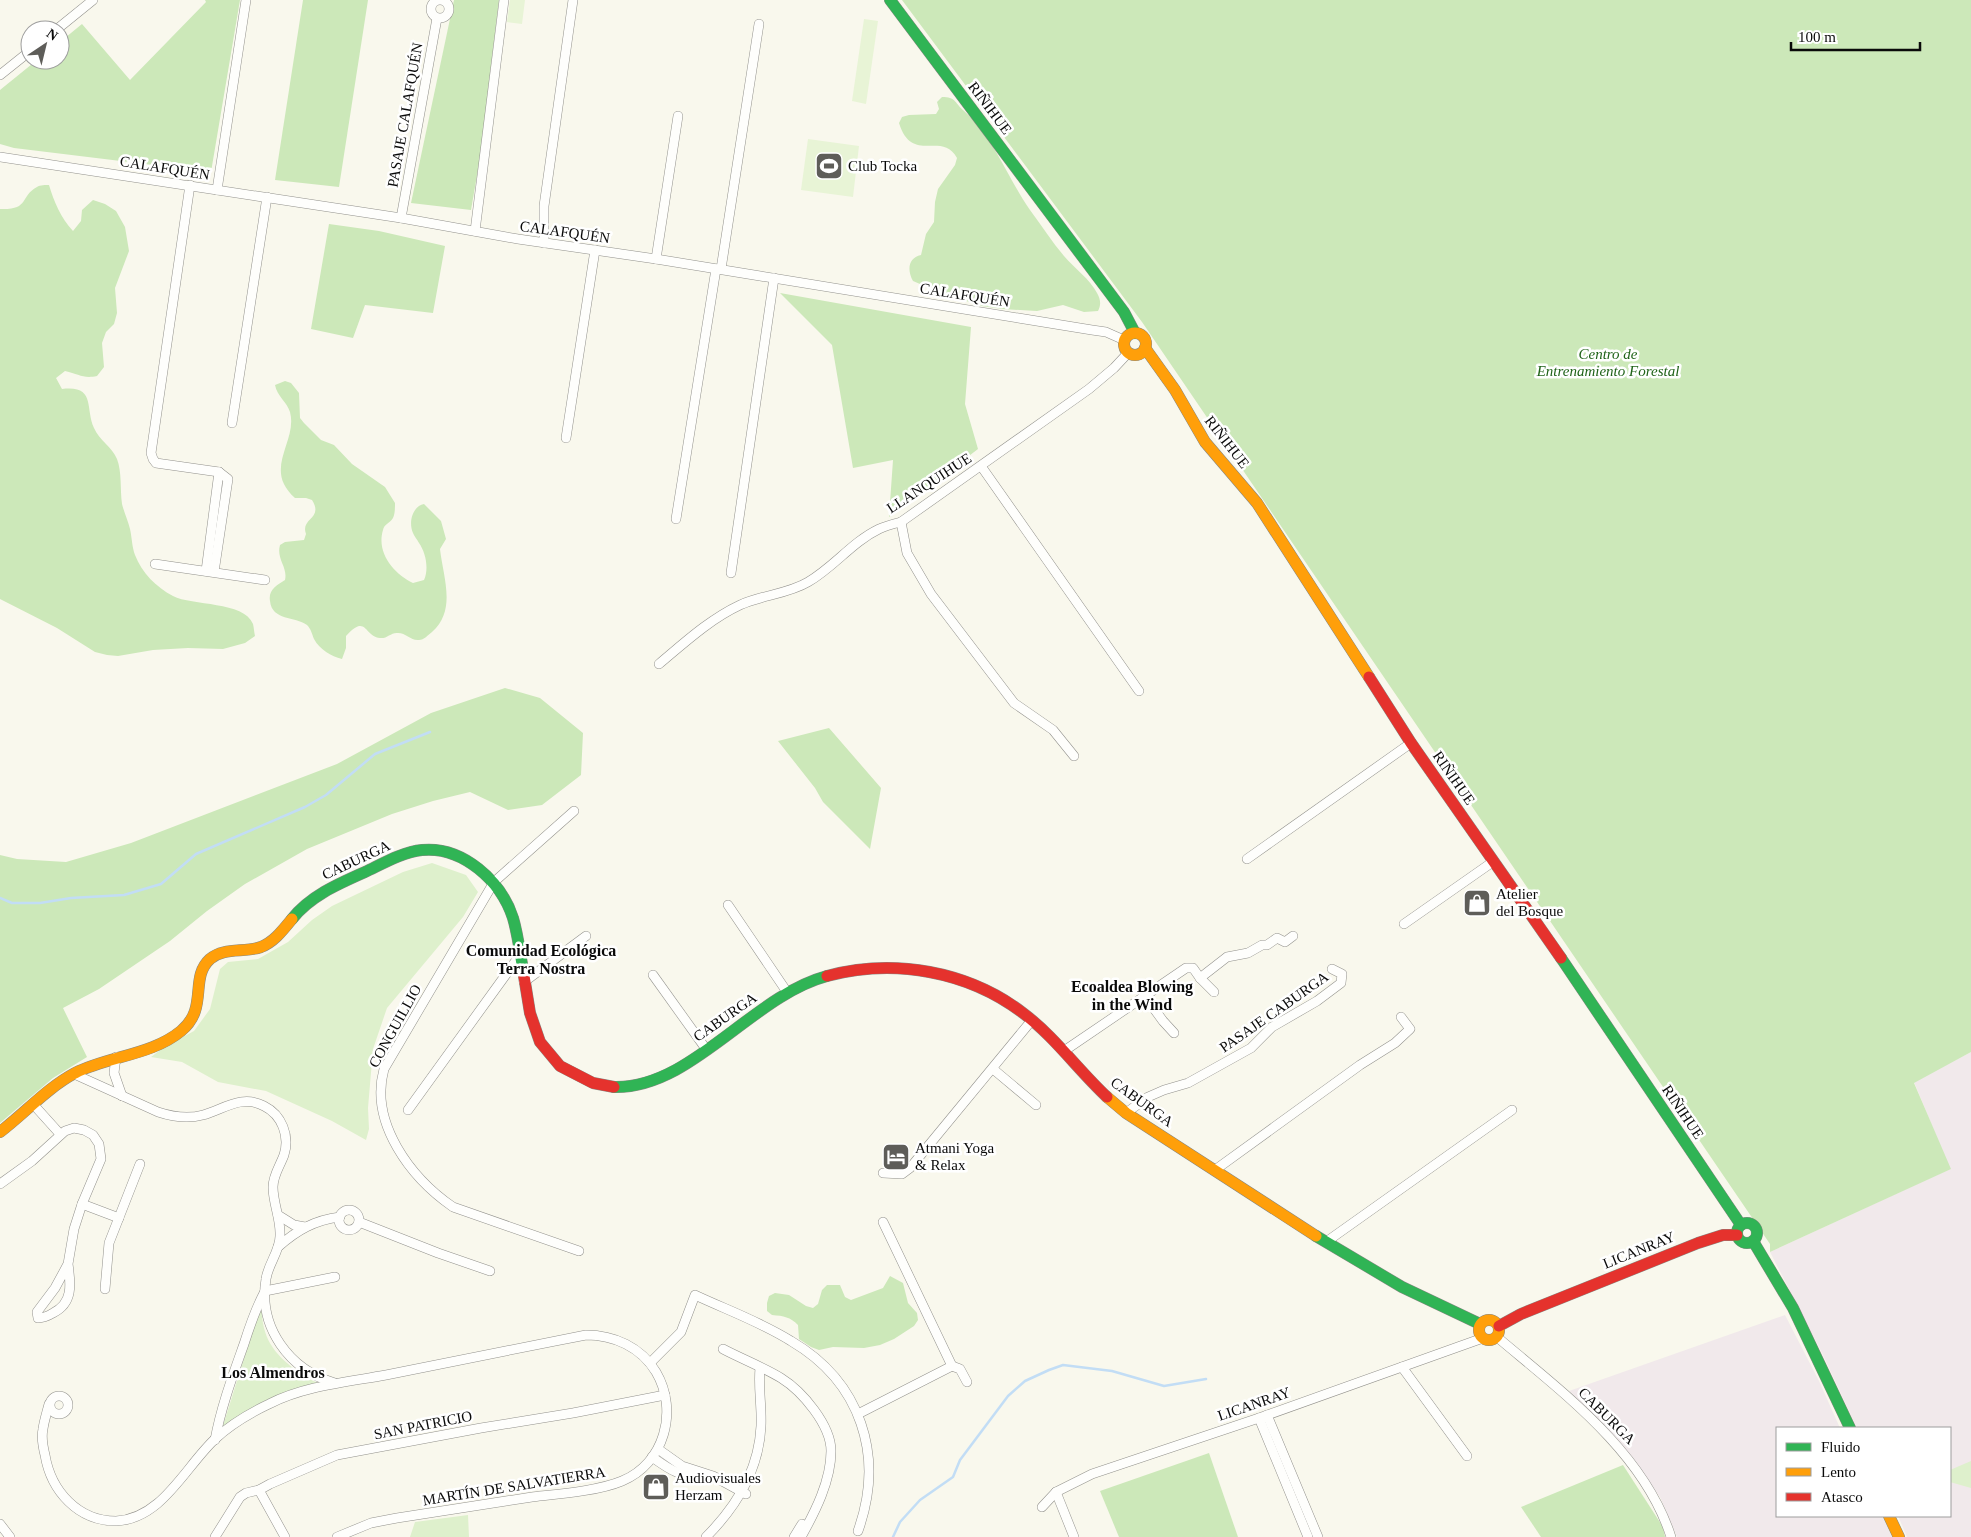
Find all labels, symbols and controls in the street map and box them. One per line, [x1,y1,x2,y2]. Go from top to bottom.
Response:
north arrow [20,20,70,70]
scale bar [1791,20,1920,52]
text: N [44,26,61,44]
text: 100 m [1798,29,1836,45]
street label: PASAJE CALAFQUÉN [384,41,426,189]
street label: RIÑIHUE [965,79,1015,137]
sports icon: Club Tocka [814,151,844,181]
street label: CALAFQUÉN [119,153,211,183]
place label: Club Tocka [848,158,917,174]
street label: CALAFQUÉN [519,218,611,246]
street label: CALAFQUÉN [919,280,1011,310]
park label: Centro de Entrenamiento Forestal [1536,346,1679,379]
street label: RIÑIHUE [1202,413,1252,471]
street label: LLANQUIHUE [884,450,974,516]
street label: RIÑIHUE [1430,748,1478,808]
street label: CABURGA [319,837,393,883]
place label: Atelier del Bosque [1496,886,1563,919]
shop icon: Atelier del Bosque [1462,888,1492,918]
district label: Comunidad Ecológica Terra Nostra [466,942,616,977]
street label: PASAJE CABURGA [1217,968,1332,1056]
district label: Ecoaldea Blowing in the Wind [1071,978,1193,1013]
street label: CONGUILLIO [366,982,424,1070]
street label: CABURGA [690,989,760,1045]
street label: CABURGA [1108,1074,1177,1130]
street label: RIÑIHUE [1659,1082,1707,1142]
place label: Atmani Yoga & Relax [915,1140,995,1173]
hotel icon: Atmani Yoga & Relax [881,1142,911,1172]
street label: LICANRAY [1601,1228,1677,1272]
district label: Los Almendros [221,1364,325,1381]
street label: LICANRAY [1215,1384,1293,1424]
street label: CABURGA [1575,1384,1639,1448]
street label: SAN PATRICIO [372,1408,474,1442]
legend [1776,1427,1951,1517]
text: Fluido [1821,1439,1860,1455]
street label: MARTÍN DE SALVATIERRA [421,1464,607,1508]
text: Lento [1821,1464,1856,1480]
place label: Audiovisuales Herzam [675,1470,761,1503]
shop icon: Audiovisuales Herzam [641,1472,671,1502]
text: Atasco [1821,1489,1863,1505]

